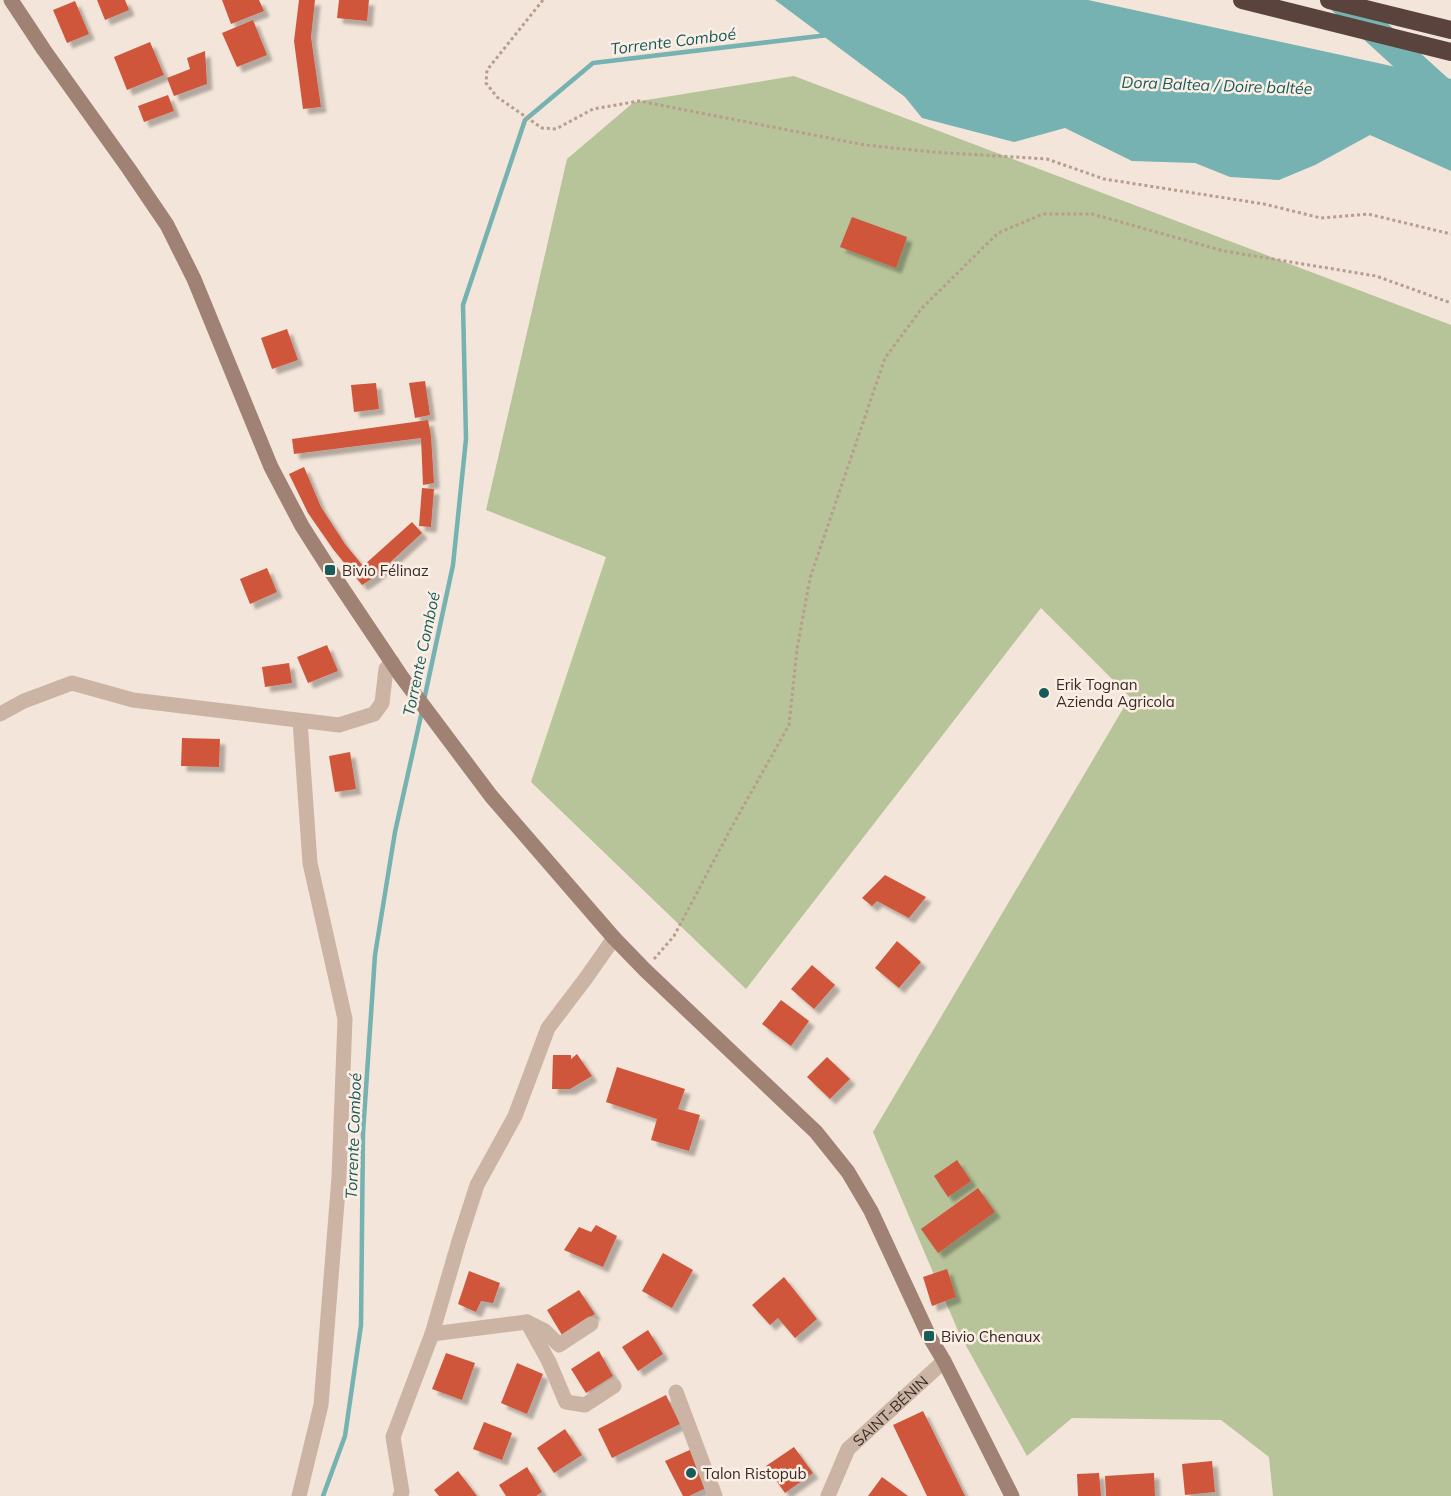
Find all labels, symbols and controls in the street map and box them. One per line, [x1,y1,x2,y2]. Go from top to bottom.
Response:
water label: Torrente Comboé [609,23,737,59]
water label: Dora Baltea / Doire baltée [1121,72,1313,98]
place label: Bivio Félinaz [342,561,429,580]
marker: Bivio Félinaz [323,563,337,577]
water label: Torrente Comboé [398,590,444,718]
place label: Erik Tognan Azienda Agricola [1056,675,1175,711]
marker: Erik Tognan Azienda Agricola [1037,686,1051,700]
water label: Torrente Comboé [341,1072,365,1200]
place label: Bivio Chenaux [941,1327,1040,1346]
marker: Bivio Chenaux [922,1329,936,1343]
street label: SAINT-BÉNIN [848,1371,932,1450]
place label: Talon Ristopub [703,1464,806,1483]
marker: Talon Ristopub [684,1466,698,1480]

